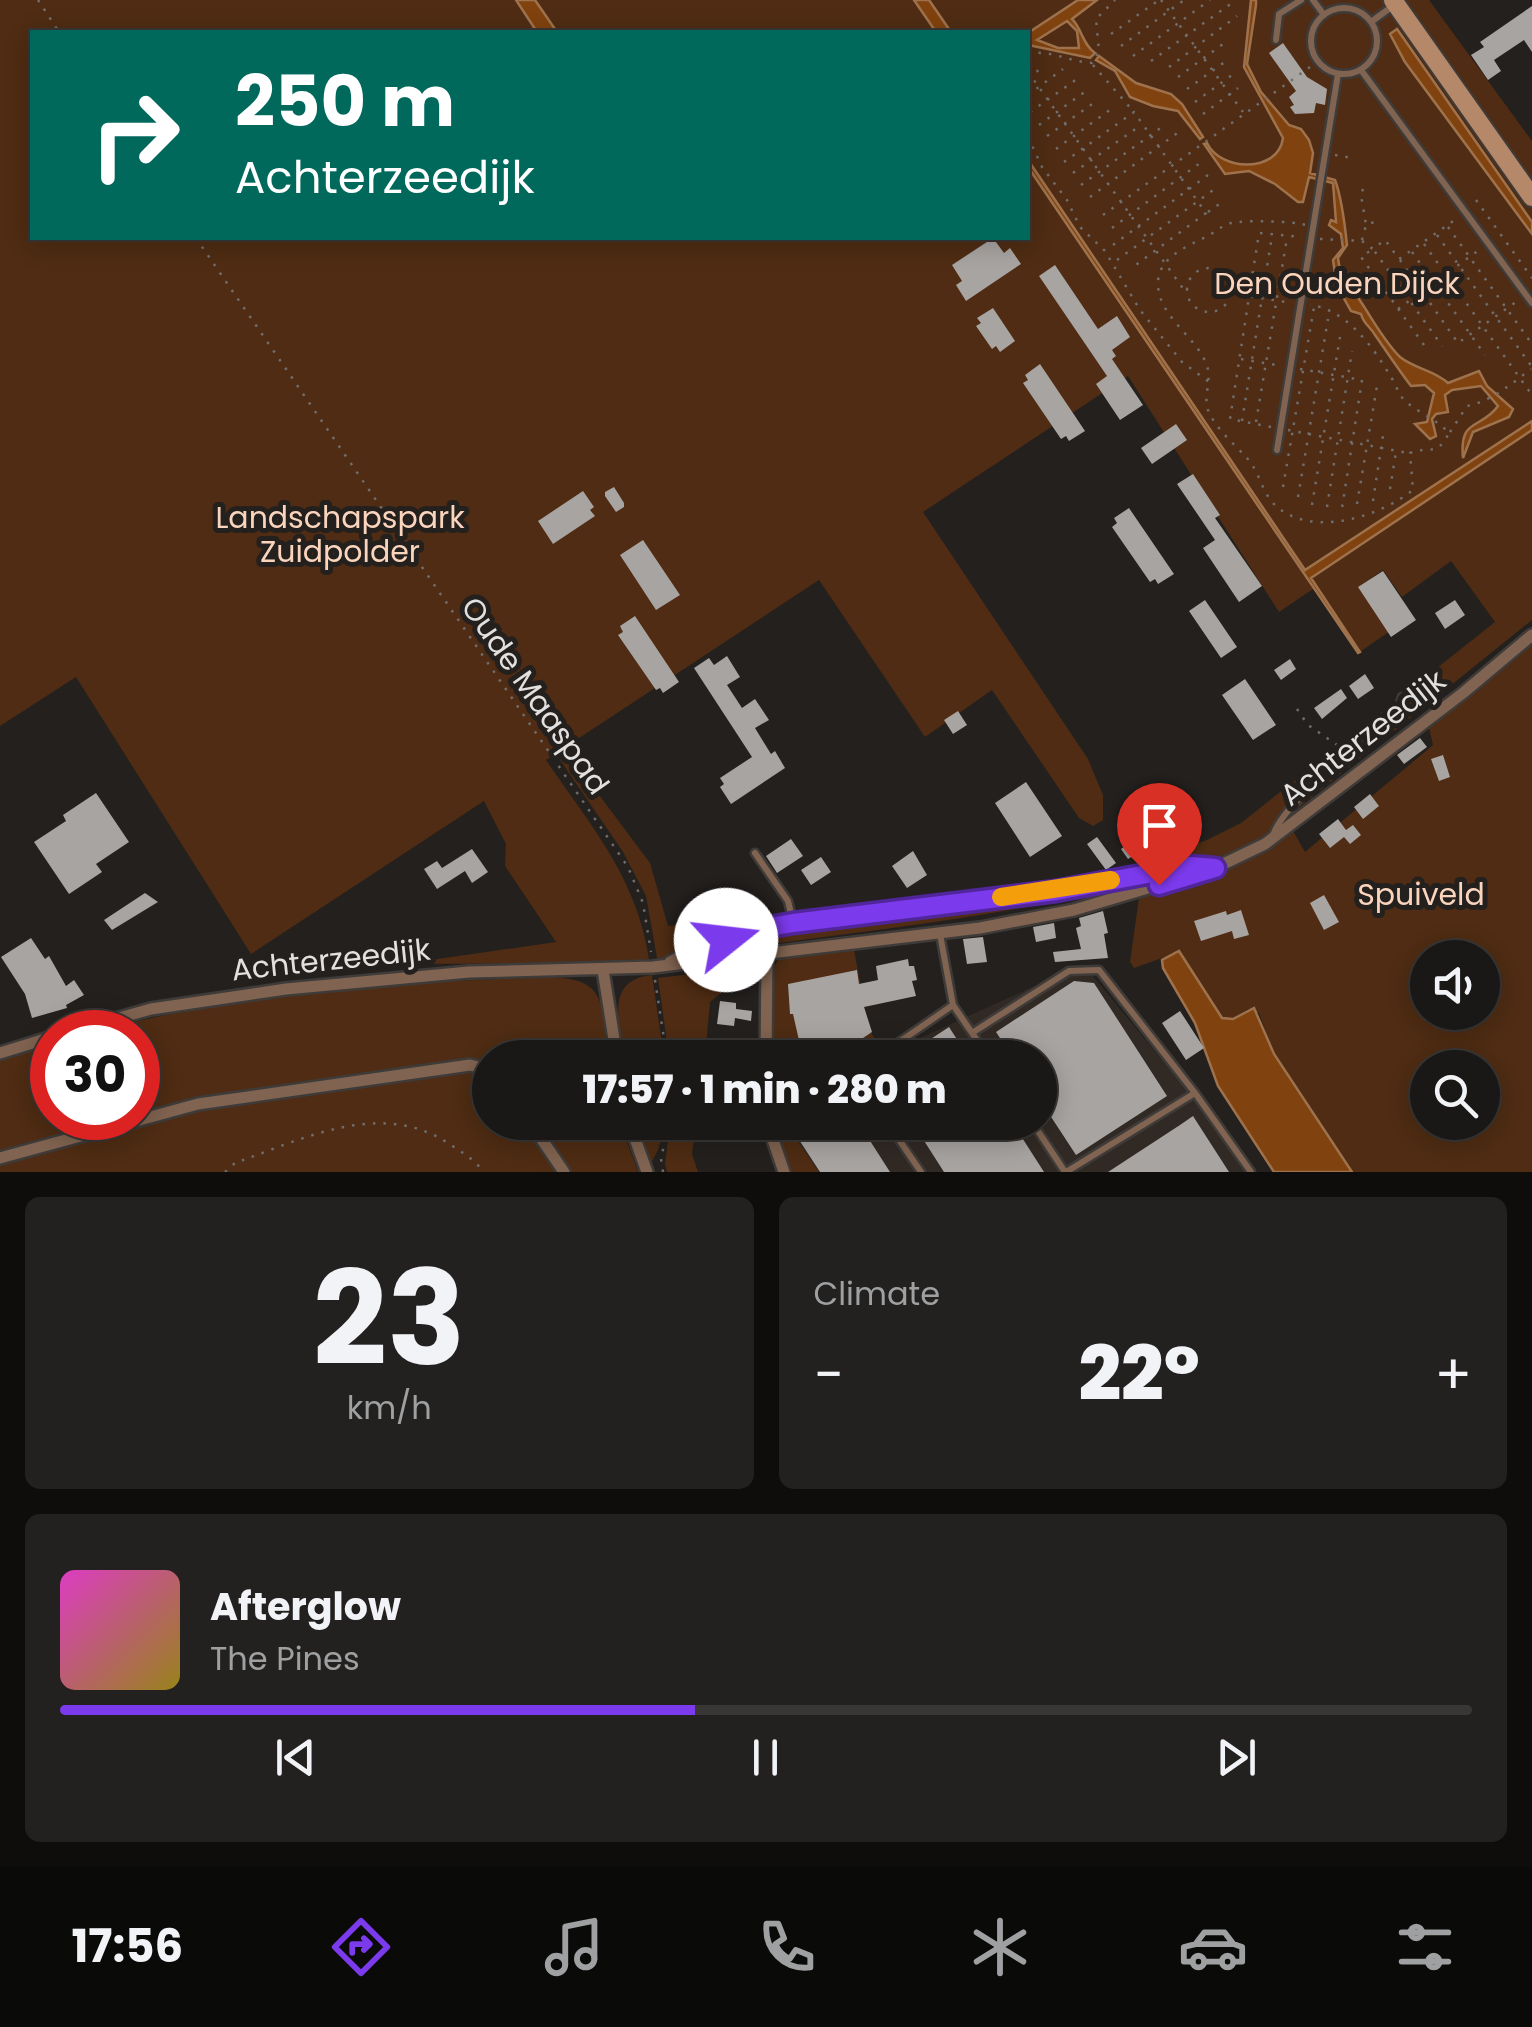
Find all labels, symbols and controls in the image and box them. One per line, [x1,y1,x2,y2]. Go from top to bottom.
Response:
text: 250 m [235,52,455,151]
icon: right [70,70,200,200]
text: Achterzeedijk [235,146,535,209]
park label: Den Ouden Dijck [1214,262,1460,305]
park label: Landschapspark Zuidpolder [215,496,465,573]
street label: Oude Maaspad [451,588,620,803]
street label: Achterzeedijk [1271,659,1455,816]
pin [1117,783,1202,886]
icon: arrive [1132,798,1187,853]
park label: Spuiveld [1357,873,1485,916]
position arrow [674,888,778,992]
street label: Achterzeedijk [229,928,433,991]
map controls [1410,940,1500,1140]
button: sound [1410,940,1500,1030]
speed limit sign: 30 [30,1010,160,1140]
button: search [1410,1050,1500,1140]
text: 17:57 · 1 min · 280 m [583,1063,946,1116]
text: 23 [313,1227,466,1410]
text: Climate [814,1271,940,1316]
text: 22° [1078,1321,1200,1426]
text: − [814,1336,844,1413]
text: + [1434,1336,1472,1413]
text: km/h [347,1385,432,1430]
text: Afterglow [210,1580,401,1633]
text: The Pines [210,1636,360,1681]
icon: previous [268,1730,323,1785]
icon: pause [738,1730,793,1785]
icon: next [1209,1730,1264,1785]
icon: directions [326,1912,396,1982]
icon: music [539,1912,609,1982]
icon: phone [752,1912,822,1982]
icon: climate [965,1912,1035,1982]
icon: car [1178,1912,1248,1982]
icon: filters [1390,1912,1460,1982]
text: 17:56 [71,1915,183,1978]

